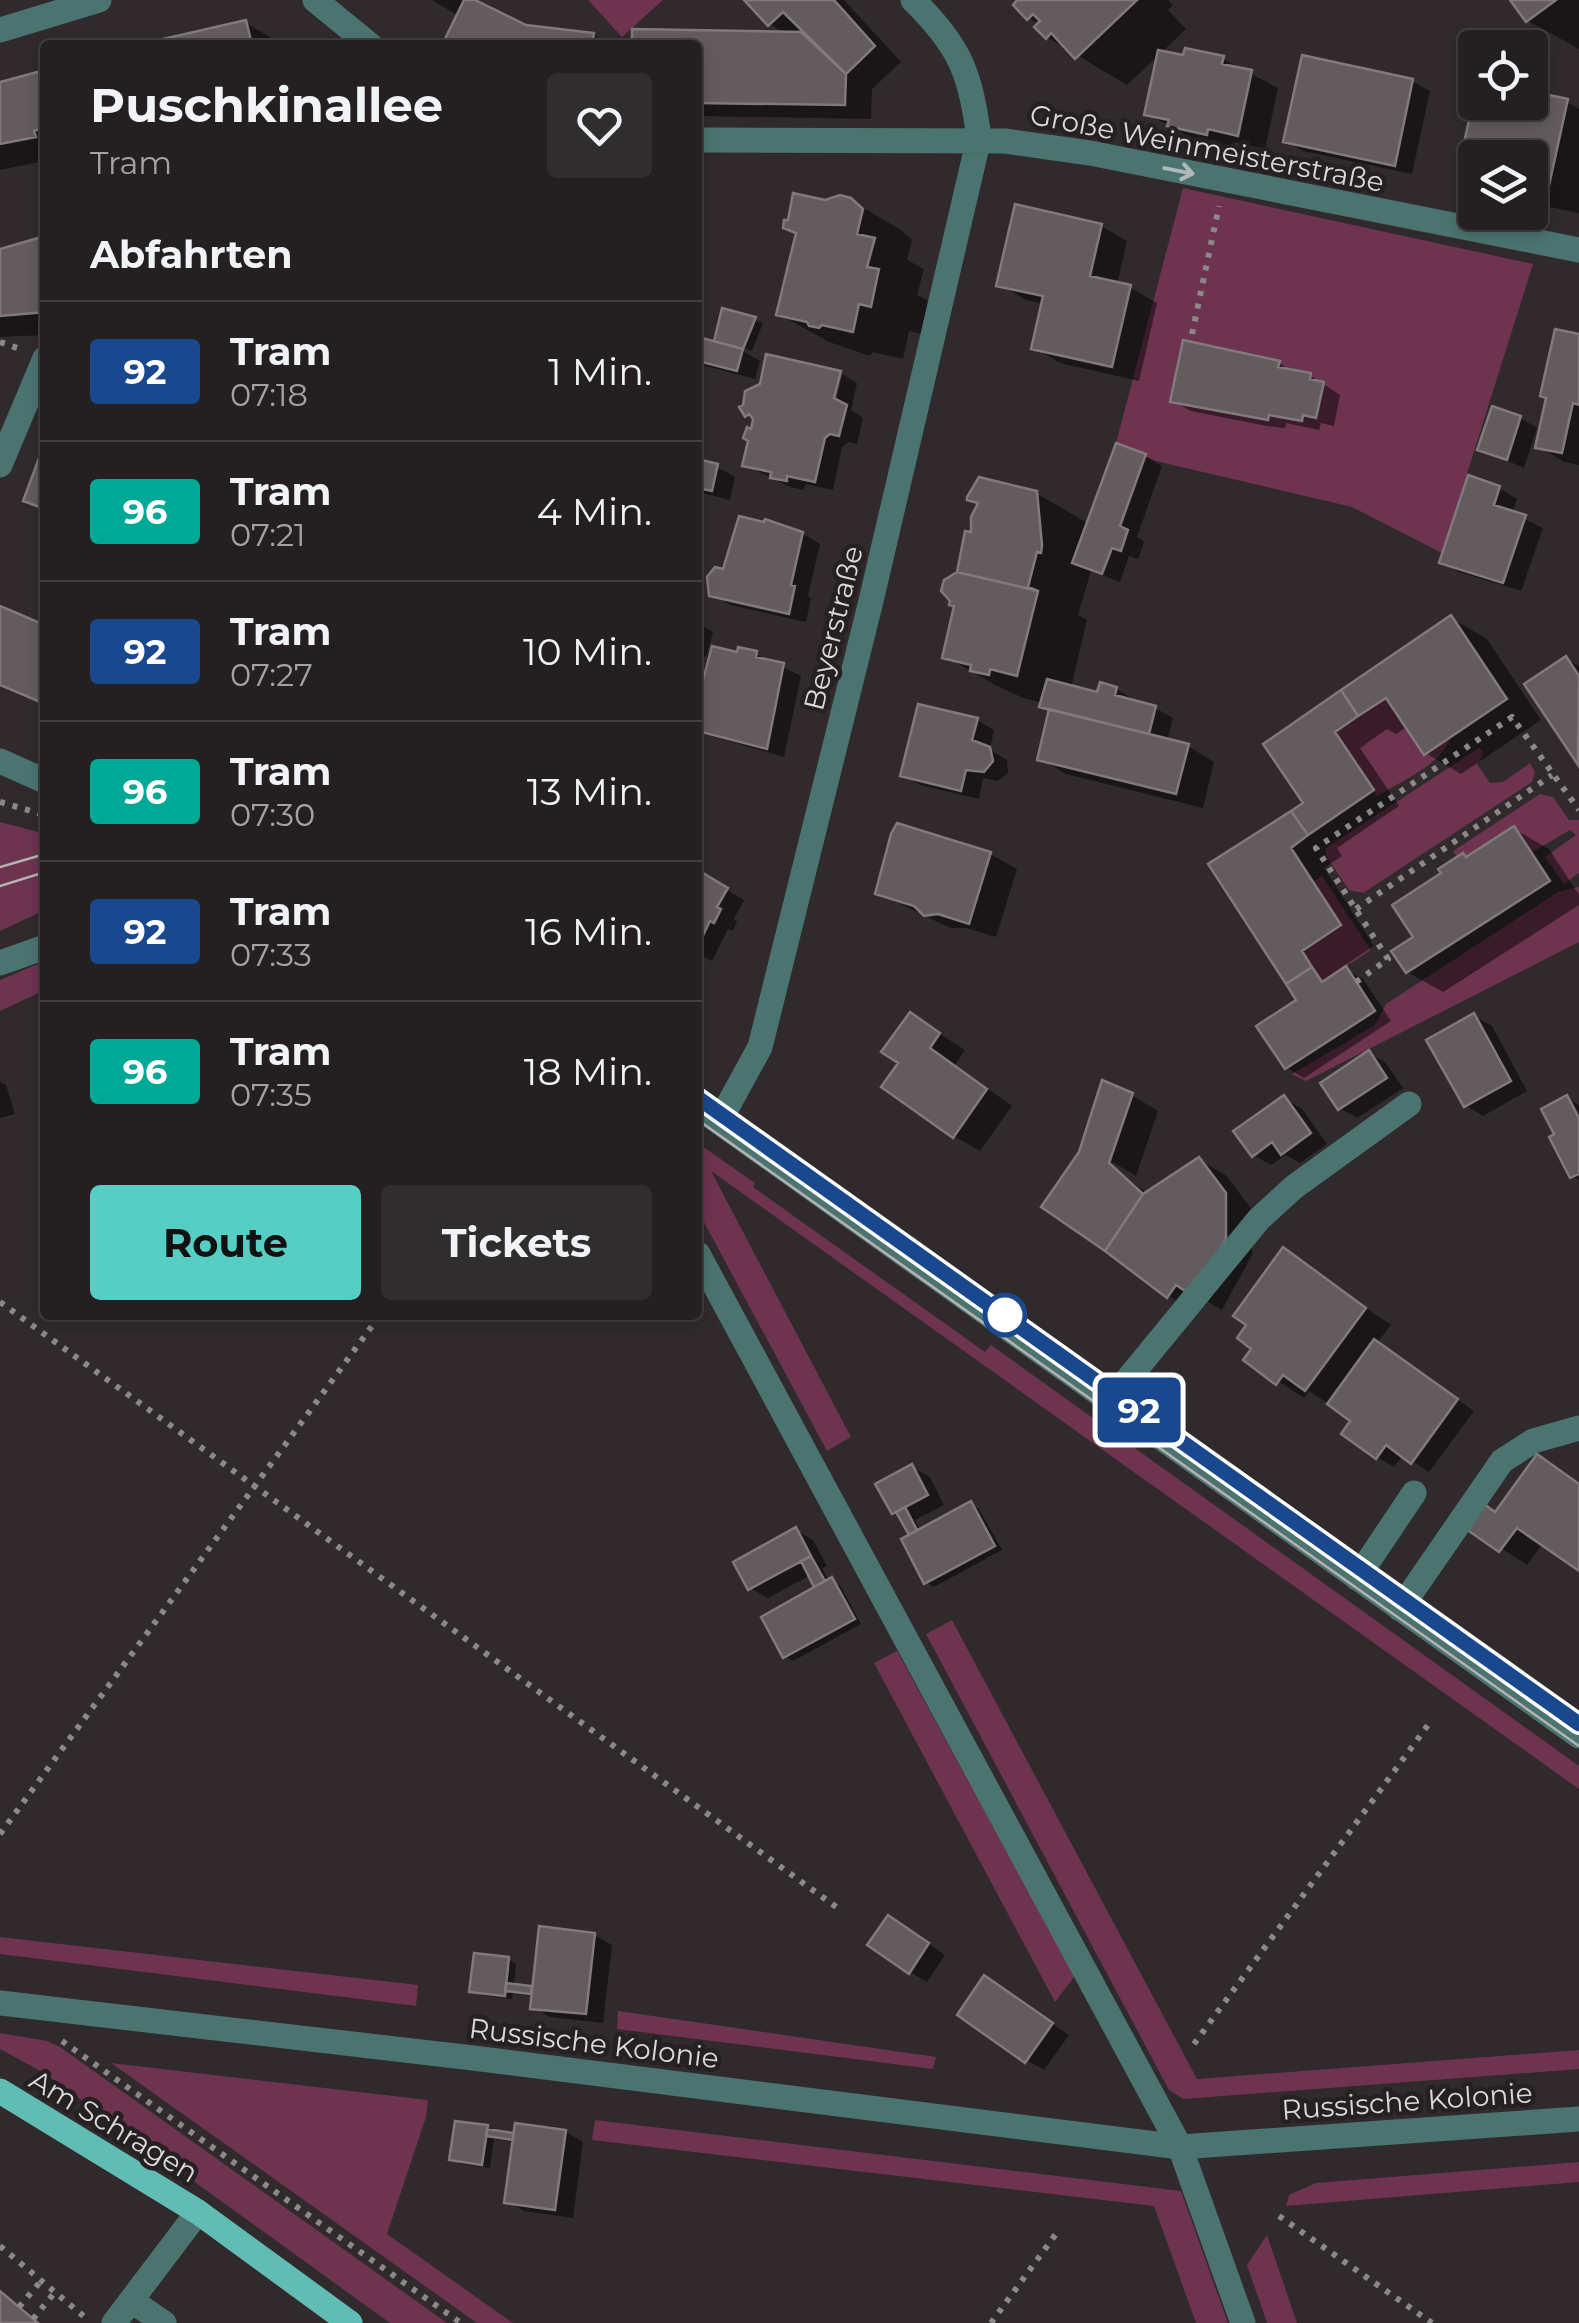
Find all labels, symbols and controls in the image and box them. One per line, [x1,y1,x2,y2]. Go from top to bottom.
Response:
map controls [1458,30,1548,230]
button: locate [1458,30,1548,120]
button: heart [547,73,652,178]
text: Puschkinallee [90,76,443,134]
street label: Große Weinmeisterstraße [1027,97,1387,199]
button: layers [1458,140,1548,230]
text: Tram [90,143,172,182]
one-way arrow [1162,162,1195,181]
text: Abfahrten [90,231,292,278]
text: Tram [230,328,331,375]
text: 1 Min. [548,348,652,395]
text: 92 [124,350,166,393]
text: 07:18 [230,375,308,414]
text: Tram [230,468,331,515]
text: 4 Min. [537,488,652,535]
text: 96 [123,490,167,533]
text: 07:21 [230,515,306,554]
street label: Beyerstraße [796,542,870,714]
text: Tram [230,608,331,655]
text: 10 Min. [523,628,652,675]
text: 92 [124,630,166,673]
text: 07:27 [230,655,313,694]
text: Tram [230,748,331,795]
text: 13 Min. [527,768,652,815]
text: 96 [123,770,167,813]
text: 07:30 [230,795,315,834]
text: Tram [230,888,331,935]
text: 16 Min. [525,908,652,955]
text: 92 [124,910,166,953]
text: 07:33 [230,935,312,974]
text: Tram [230,1028,331,1075]
text: 18 Min. [524,1048,652,1095]
text: 96 [123,1050,167,1093]
text: 07:35 [230,1075,312,1114]
button: Route [90,1185,361,1300]
button: Tickets [381,1185,652,1300]
unlabelled marker [984,1294,1026,1336]
line badge: 92 [1094,1378,1184,1442]
text: 92 [1118,1389,1160,1432]
street label: Russische Kolonie [467,2011,721,2075]
street label: Am Schragen [24,2062,204,2190]
street label: Russische Kolonie [1280,2075,1534,2127]

